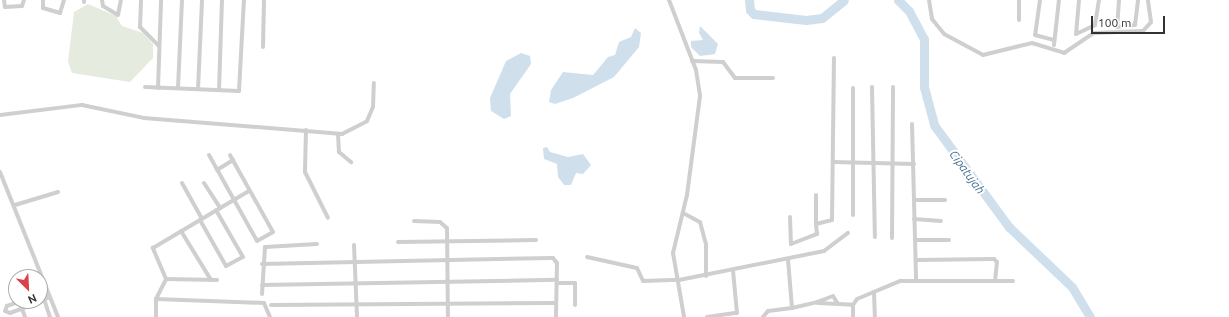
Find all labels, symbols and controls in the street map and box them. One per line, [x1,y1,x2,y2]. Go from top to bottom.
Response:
scale bar [1093,8,1167,34]
text: 100 m [1098,16,1131,29]
water label: Cipatujah [946,147,988,197]
north arrow [8,269,48,309]
text: N [26,292,39,306]

